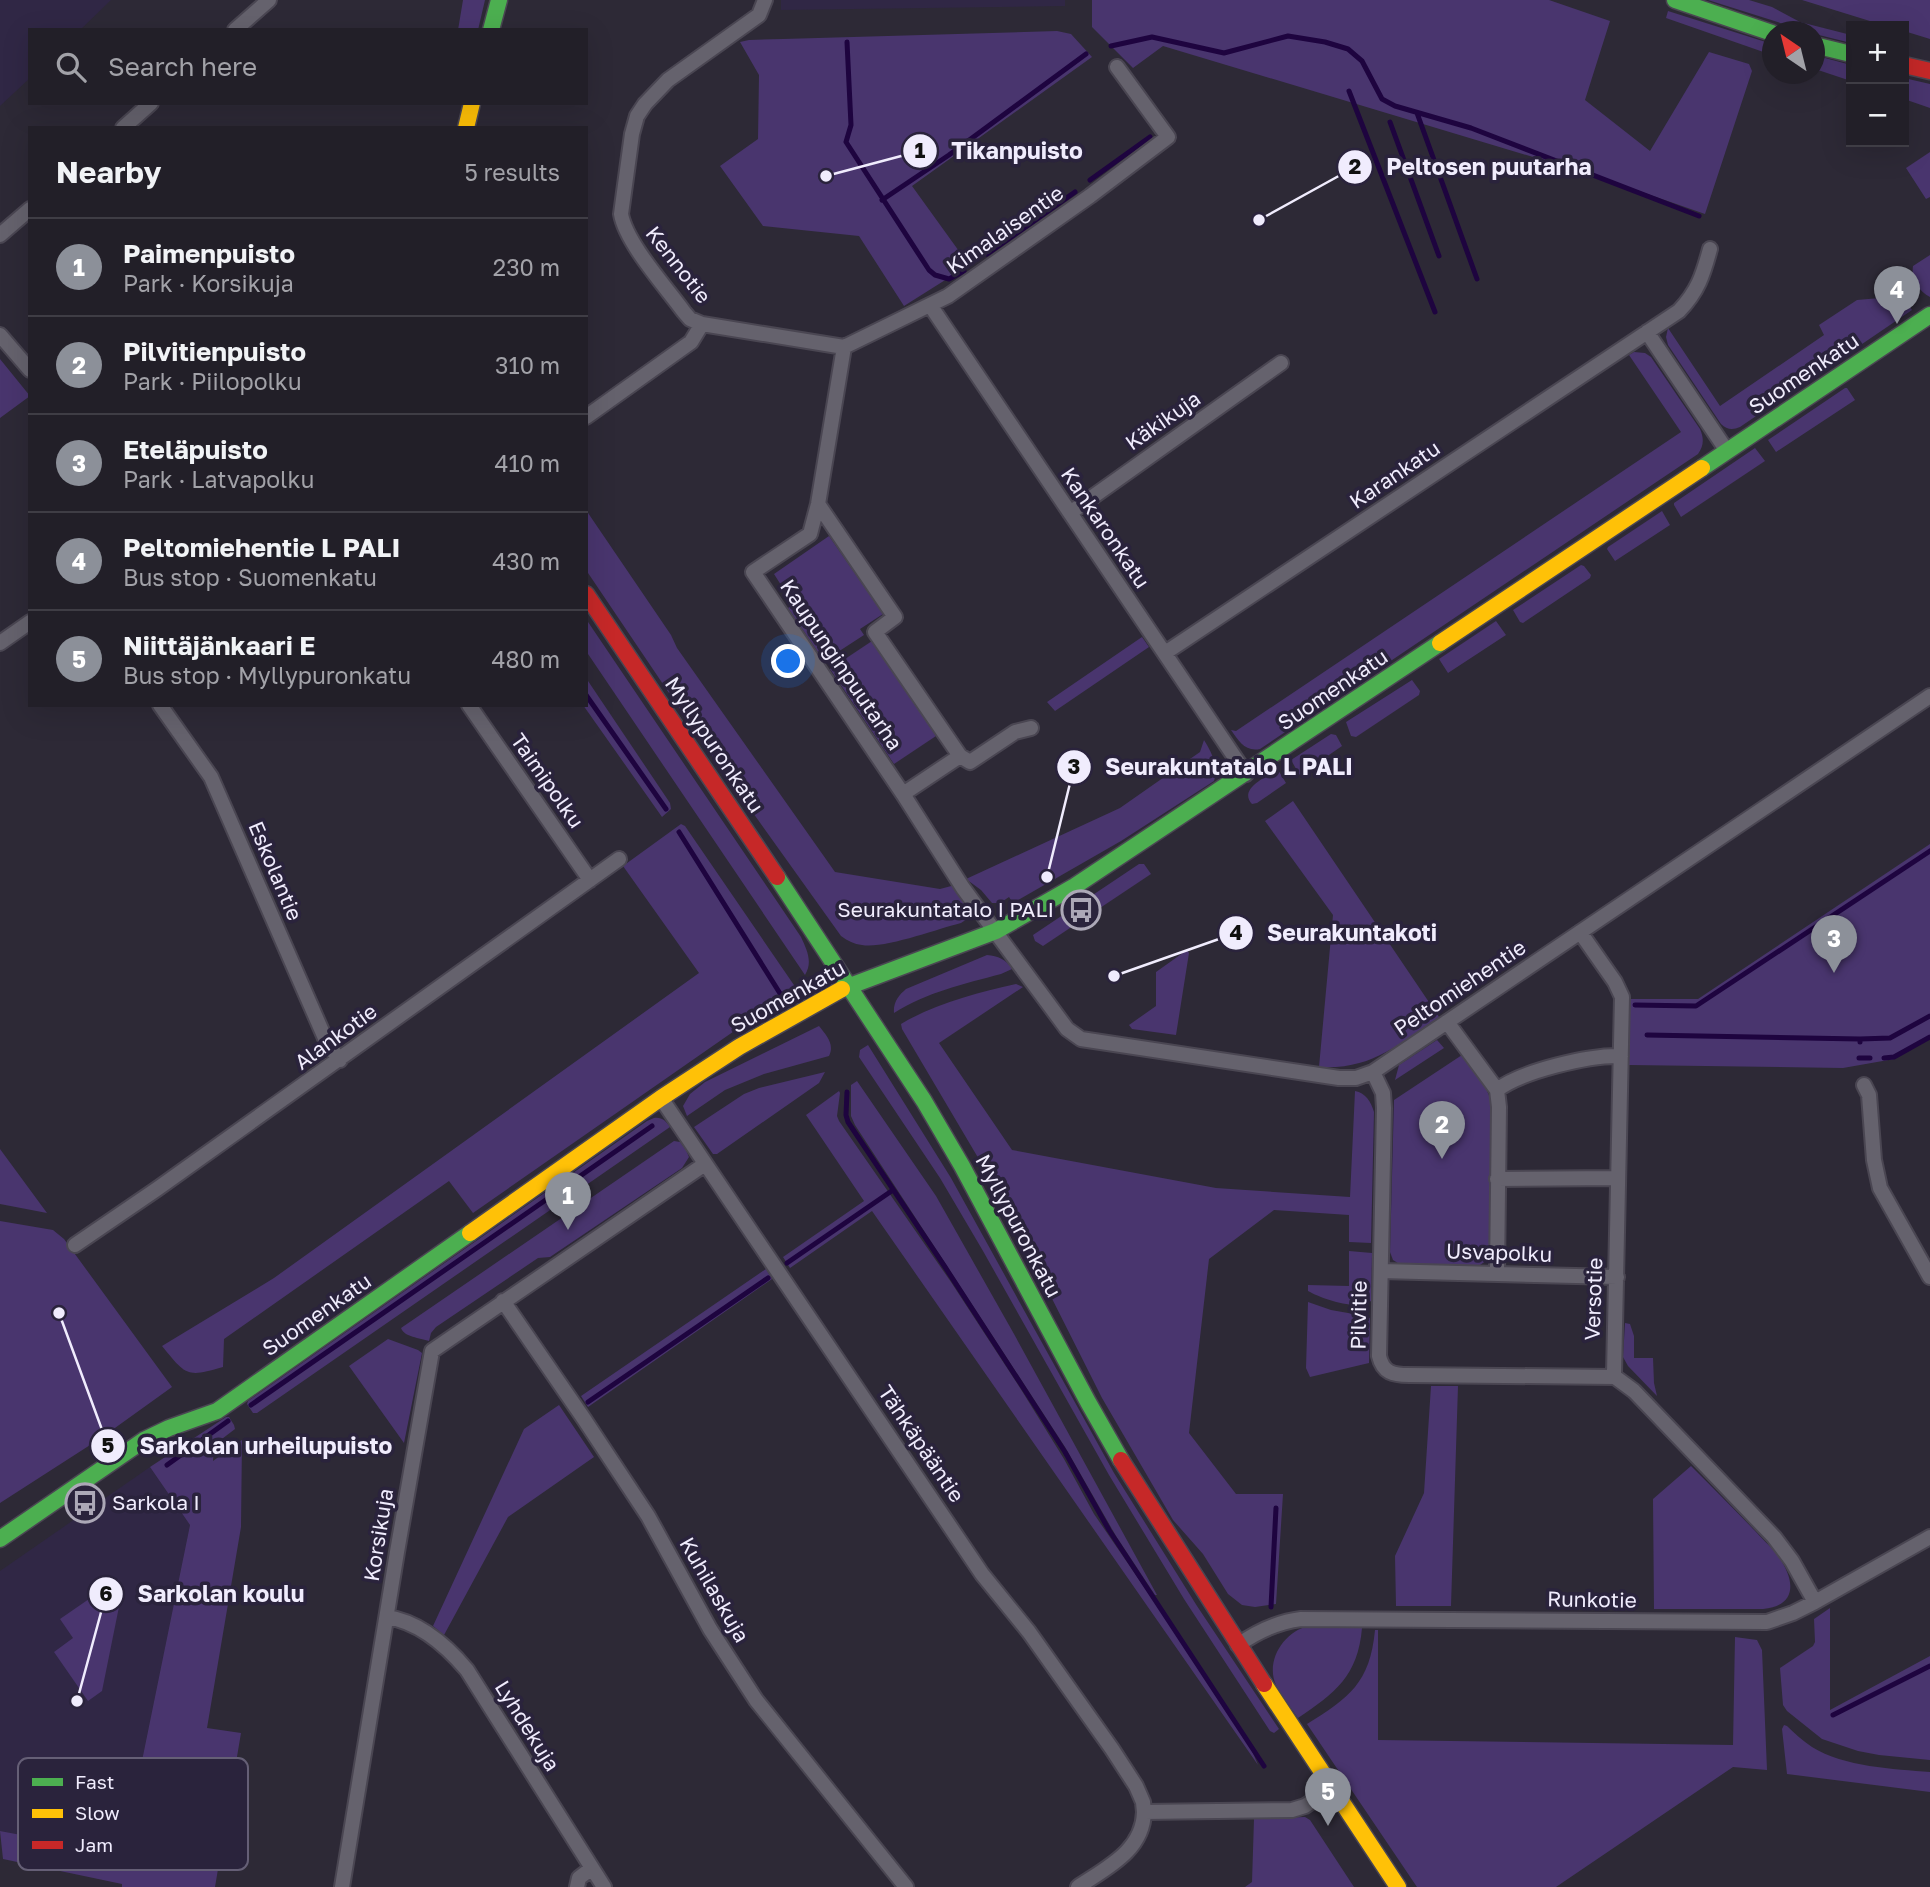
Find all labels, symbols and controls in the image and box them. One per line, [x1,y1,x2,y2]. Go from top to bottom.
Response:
north arrow [1762,21,1825,84]
map controls [1846,21,1909,147]
button: + [1846,21,1909,84]
search box [28,28,588,105]
icon: search [52,48,90,86]
text: Search here [108,51,257,82]
button: − [1846,84,1909,147]
callout: Tikanpuisto [903,129,1097,173]
text: Tikanpuisto [951,136,1083,164]
text: 1 [915,137,926,163]
callout: Peltosen puutarha [1338,145,1606,189]
text: Peltosen puutarha [1386,152,1592,180]
text: 2 [1349,153,1362,179]
text: Nearby [56,154,161,190]
text: 5 results [464,158,560,186]
street label: Kimalaisentie [941,179,1068,279]
street label: Kennotie [641,221,717,308]
text: Paimenpuisto [123,238,295,269]
text: 1 [73,253,85,281]
text: 230 m [493,253,560,281]
pin: 4 [1874,266,1920,324]
text: Park · Korsikuja [123,269,294,297]
street label: Suomenkatu [1744,327,1863,419]
text: Pilvitienpuisto [123,336,306,367]
text: 2 [72,351,86,379]
text: 310 m [495,351,560,379]
text: Park · Piilopolku [123,367,302,395]
street label: Käkikuja [1120,385,1205,455]
text: Eteläpuisto [123,434,268,465]
street label: Karankatu [1344,435,1445,514]
text: 3 [72,449,86,477]
text: 410 m [494,449,560,477]
street label: Kankaronkatu [1056,462,1156,593]
text: Park · Latvapolku [123,465,314,493]
text: Peltomiehentie L PALI [123,532,400,563]
text: 4 [72,547,86,575]
text: 430 m [492,547,560,575]
text: Bus stop · Suomenkatu [123,563,377,591]
street label: Kaupunginpuutarha [775,574,909,755]
text: Niittäjänkaari E [123,630,316,661]
street label: Suomenkatu [1273,643,1392,735]
your location [771,644,805,678]
text: 5 [72,645,86,673]
text: 480 m [492,645,560,673]
text: Bus stop · Myllypuronkatu [123,661,411,689]
street label: Myllypuronkatu [660,672,770,817]
street label: Taimipolku [506,728,590,833]
callout: Seurakuntatalo L PALI [1057,745,1367,789]
text: Seurakuntatalo L PALI [1105,752,1353,780]
text: 3 [1068,753,1080,779]
street label: Eskolantie [243,817,308,924]
bus stop icon: Seurakuntatalo I PALI [1060,889,1102,931]
place label: Seurakuntatalo I PALI [837,896,1054,922]
callout: Seurakuntakoti [1218,911,1451,955]
pin: 3 [1811,915,1857,973]
text: Seurakuntakoti [1267,918,1437,946]
text: 4 [1229,919,1243,945]
street label: Peltomiehentie [1389,933,1530,1041]
street label: Suomenkatu [726,954,849,1038]
street label: Alankotie [289,998,382,1075]
pin: 2 [1419,1101,1465,1159]
street label: Myllypuronkatu [970,1150,1067,1301]
pin: 1 [545,1172,591,1230]
street label: Usvapolku [1445,1237,1553,1267]
street label: Versotie [1579,1257,1607,1341]
street label: Suomenkatu [257,1267,376,1361]
street label: Pilvitie [1344,1280,1372,1350]
street label: Tähkäpääntie [873,1380,971,1507]
callout: Sarkolan urheilupuisto [90,1424,406,1468]
text: Sarkolan urheilupuisto [140,1431,393,1459]
text: 5 [102,1432,115,1458]
bus stop icon: Sarkola I [64,1482,106,1524]
street label: Korsikuja [358,1487,398,1583]
place label: Sarkola I [112,1489,200,1515]
street label: Kuhilaskuja [674,1532,755,1647]
callout: Sarkolan koulu [88,1572,318,1616]
text: Sarkolan koulu [138,1579,304,1607]
text: 6 [99,1580,113,1606]
street label: Runkotie [1547,1585,1637,1613]
street label: Lyhdekuja [490,1675,566,1776]
legend [18,1758,248,1870]
pin: 5 [1305,1768,1351,1826]
text: Fast [75,1770,114,1793]
text: Slow [75,1801,120,1824]
text: Jam [75,1833,113,1856]

